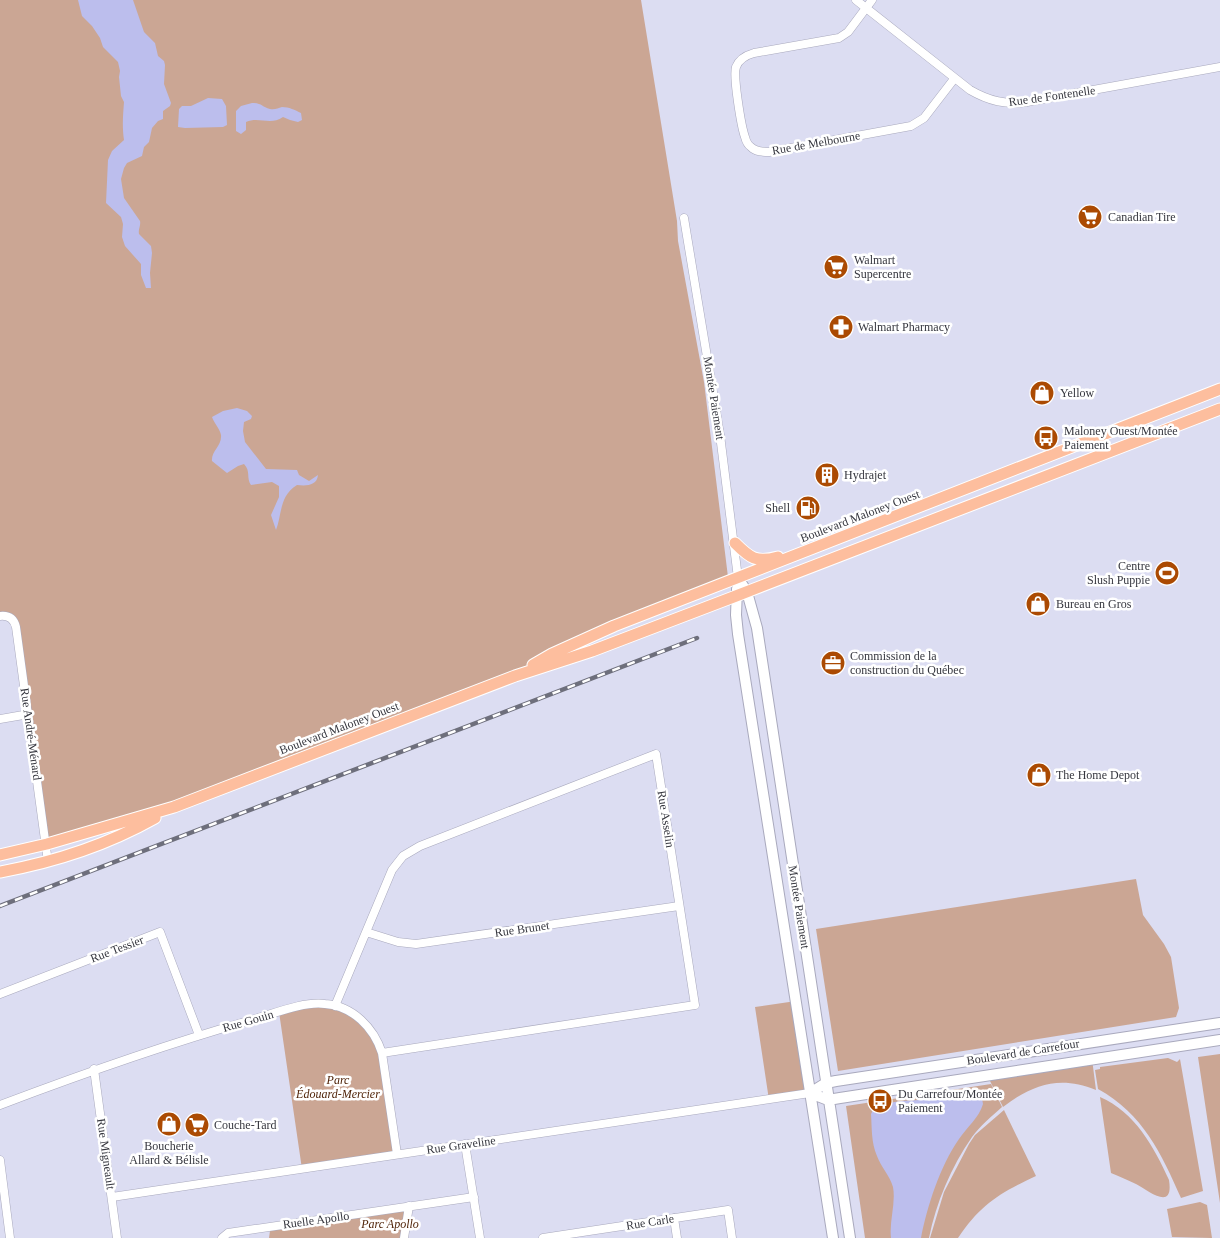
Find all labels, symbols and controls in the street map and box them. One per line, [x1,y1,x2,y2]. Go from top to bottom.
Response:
street label: Rue de Fontenelle [1008,83,1096,109]
street label: Rue de Melbourne [771,128,861,158]
supermarket icon: Canadian Tire [1077,204,1103,230]
place label: Canadian Tire [1108,210,1176,224]
place label: Walmart Supercentre [854,253,911,281]
supermarket icon: Walmart Supercentre [823,254,849,280]
pharmacy icon: Walmart Pharmacy [828,314,854,340]
place label: Walmart Pharmacy [858,320,950,334]
street label: Montée Paiement [700,355,728,441]
shop icon: Yellow [1029,380,1055,406]
place label: Yellow [1060,386,1094,400]
place label: Maloney Ouest/Montée Paiement [1064,424,1178,452]
bus stop icon: Maloney Ouest/Montée Paiement [1033,425,1059,451]
building icon: Hydrajet [814,462,840,488]
place label: Hydrajet [844,468,887,482]
street label: Boulevard Maloney Ouest [798,487,922,545]
fuel station icon: Shell [795,495,821,521]
place label: Shell [765,501,791,515]
place label: Centre Slush Puppie [1087,559,1150,587]
sports icon: Centre Slush Puppie [1154,560,1180,586]
shop icon: Bureau en Gros [1025,591,1051,617]
place label: Bureau en Gros [1056,597,1132,611]
place label: Commission de la construction du Québec [850,649,964,677]
office icon: Commission de la construction du Québec [820,650,846,676]
street label: Rue André-Ménard [18,687,44,781]
street label: Boulevard Maloney Ouest [277,699,401,757]
shop icon: The Home Depot [1026,762,1052,788]
place label: The Home Depot [1056,768,1140,782]
street label: Rue Asselin [655,789,677,849]
street label: Montée Paiement [785,864,813,950]
street label: Rue Brunet [494,918,551,940]
street label: Rue Tessier [88,932,146,966]
street label: Rue Gouin [221,1007,275,1035]
street label: Boulevard de Carrefour [966,1036,1080,1068]
park label: Parc Édouard-Mercier [295,1073,380,1101]
place label: Du Carrefour/Montée Paiement [898,1087,1002,1115]
bus stop icon: Du Carrefour/Montée Paiement [867,1088,893,1114]
shop icon: Boucherie Allard & Bélisle [156,1111,182,1137]
supermarket icon: Couche-Tard [184,1112,210,1138]
street label: Rue Migneault [94,1118,118,1191]
place label: Couche-Tard [214,1118,276,1132]
street label: Rue Graveline [426,1133,496,1157]
place label: Boucherie Allard & Bélisle [129,1139,209,1167]
street label: Ruelle Apollo [282,1208,350,1232]
street label: Rue Carle [625,1211,675,1233]
park label: Parc Apollo [360,1217,419,1231]

